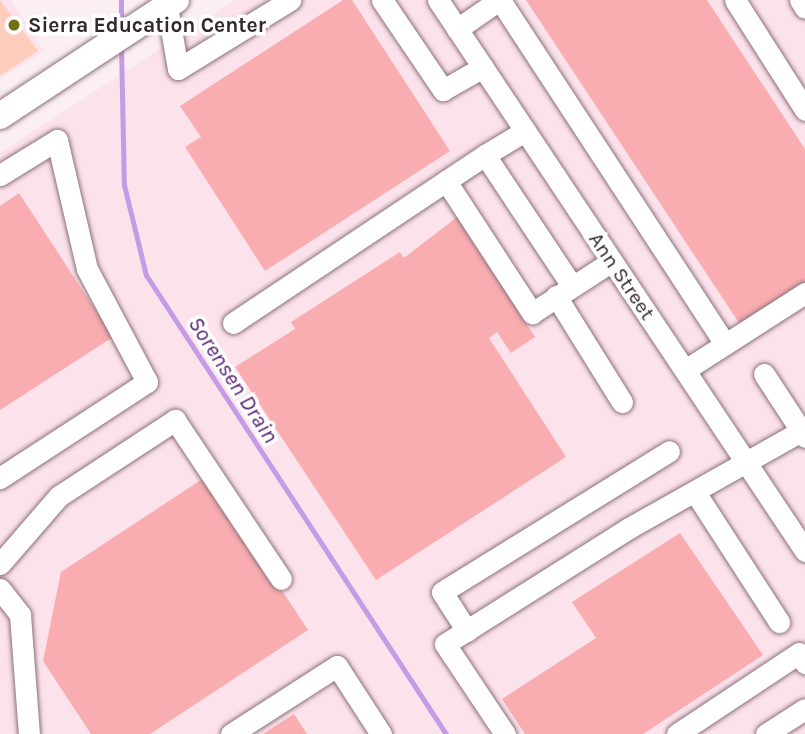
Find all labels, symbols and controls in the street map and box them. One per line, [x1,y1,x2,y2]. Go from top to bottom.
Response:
place label: Sierra Education Center [28,12,266,38]
marker: Sierra Education Center [6,17,22,33]
street label: Ann Street [584,227,660,325]
water label: Sorensen Drain [182,311,284,449]

